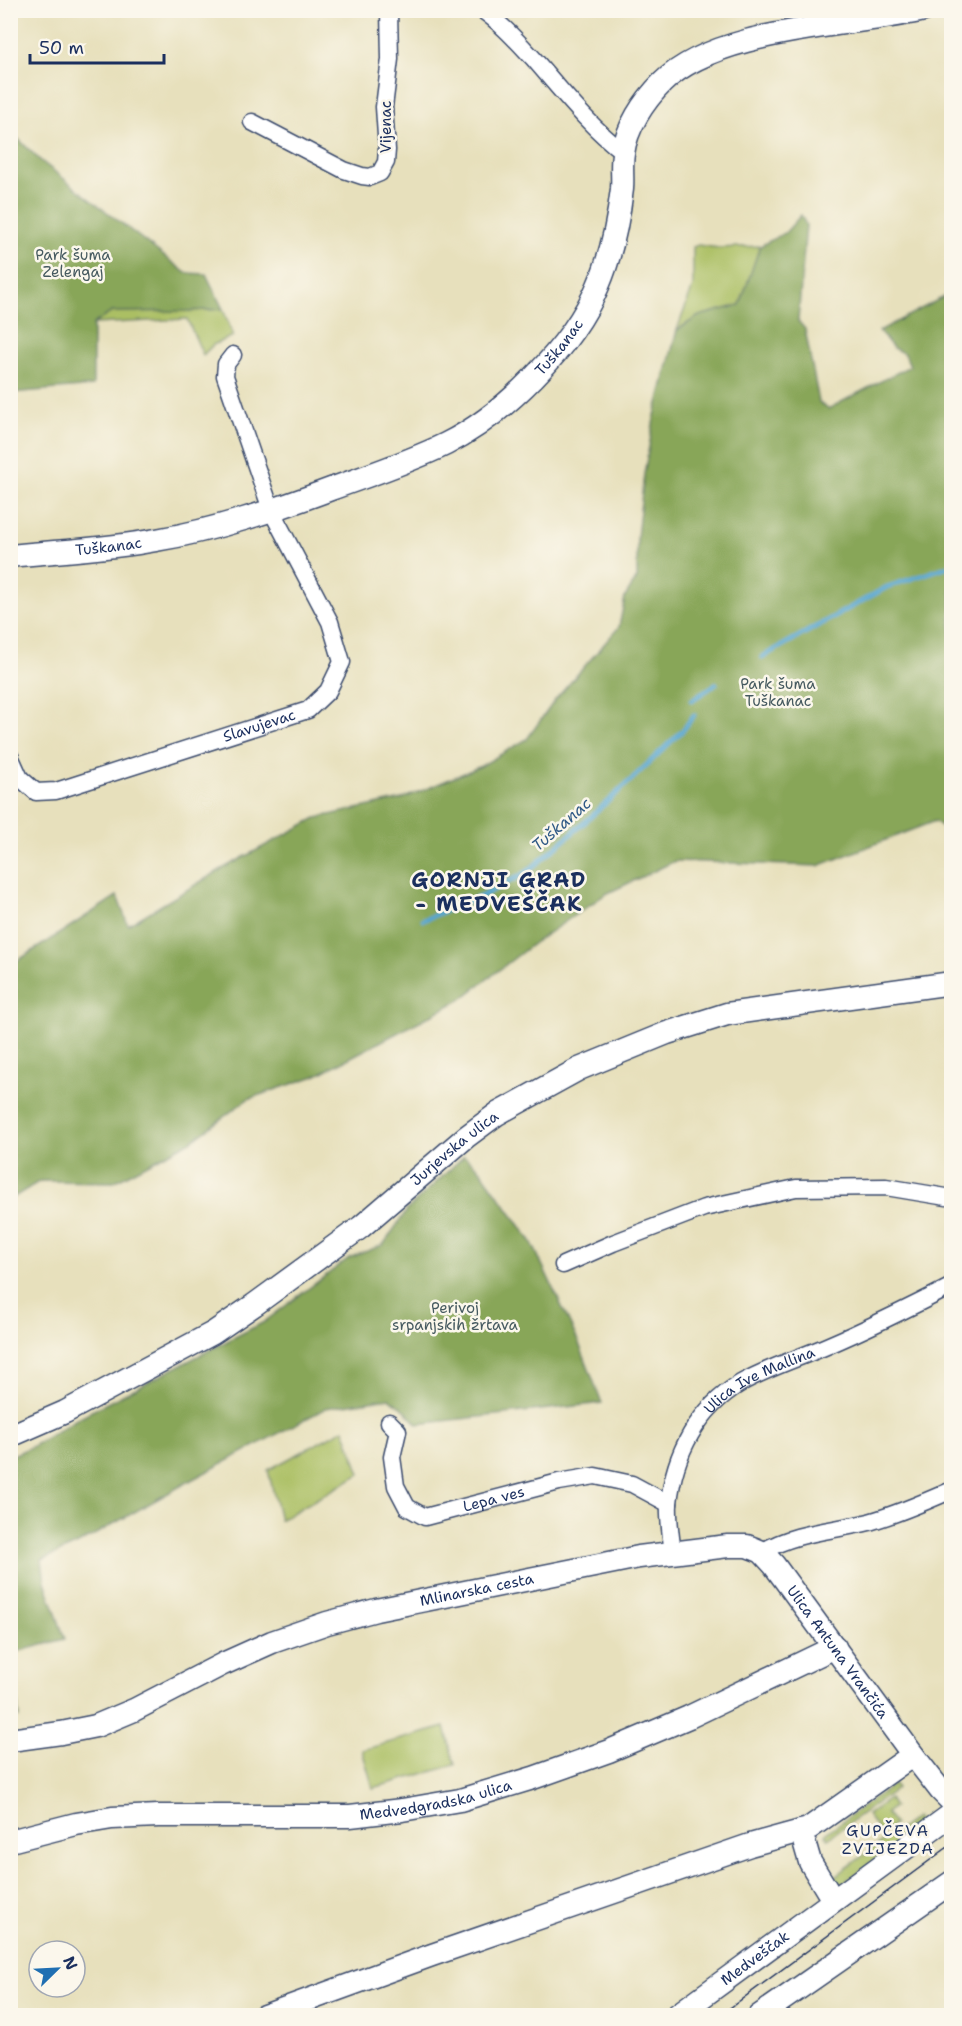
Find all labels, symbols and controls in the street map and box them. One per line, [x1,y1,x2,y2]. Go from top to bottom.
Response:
scale bar [30,27,164,65]
text: 50 m [39,36,84,60]
street label: Vijenac [376,101,396,153]
park label: Park šuma Zelengaj [35,245,111,282]
street label: Tuškanac [531,315,588,380]
street label: Tuškanac [74,533,143,560]
park label: Park šuma Tuškanac [740,674,816,711]
street label: Slavujevac [221,705,298,747]
water label: Tuškanac [527,793,595,856]
district label: GORNJI GRAD - MEDVEŠČAK [411,866,587,918]
street label: Jurjevska ulica [406,1106,503,1190]
park label: Perivoj srpanjskih žrtava [392,1298,519,1335]
street label: Ulica Ive Mallina [699,1342,818,1418]
street label: Lepa ves [461,1481,527,1517]
street label: Mlinarska cesta [418,1568,536,1611]
street label: Ulica Antuna Vrančića [782,1581,894,1723]
street label: Medvedgradska ulica [359,1775,515,1825]
district label: GUPČEVA ZVIJEZDA [842,1820,934,1859]
street label: Medveščak [717,1926,794,1990]
north arrow [27,1939,87,1999]
text: N [58,1953,82,1973]

